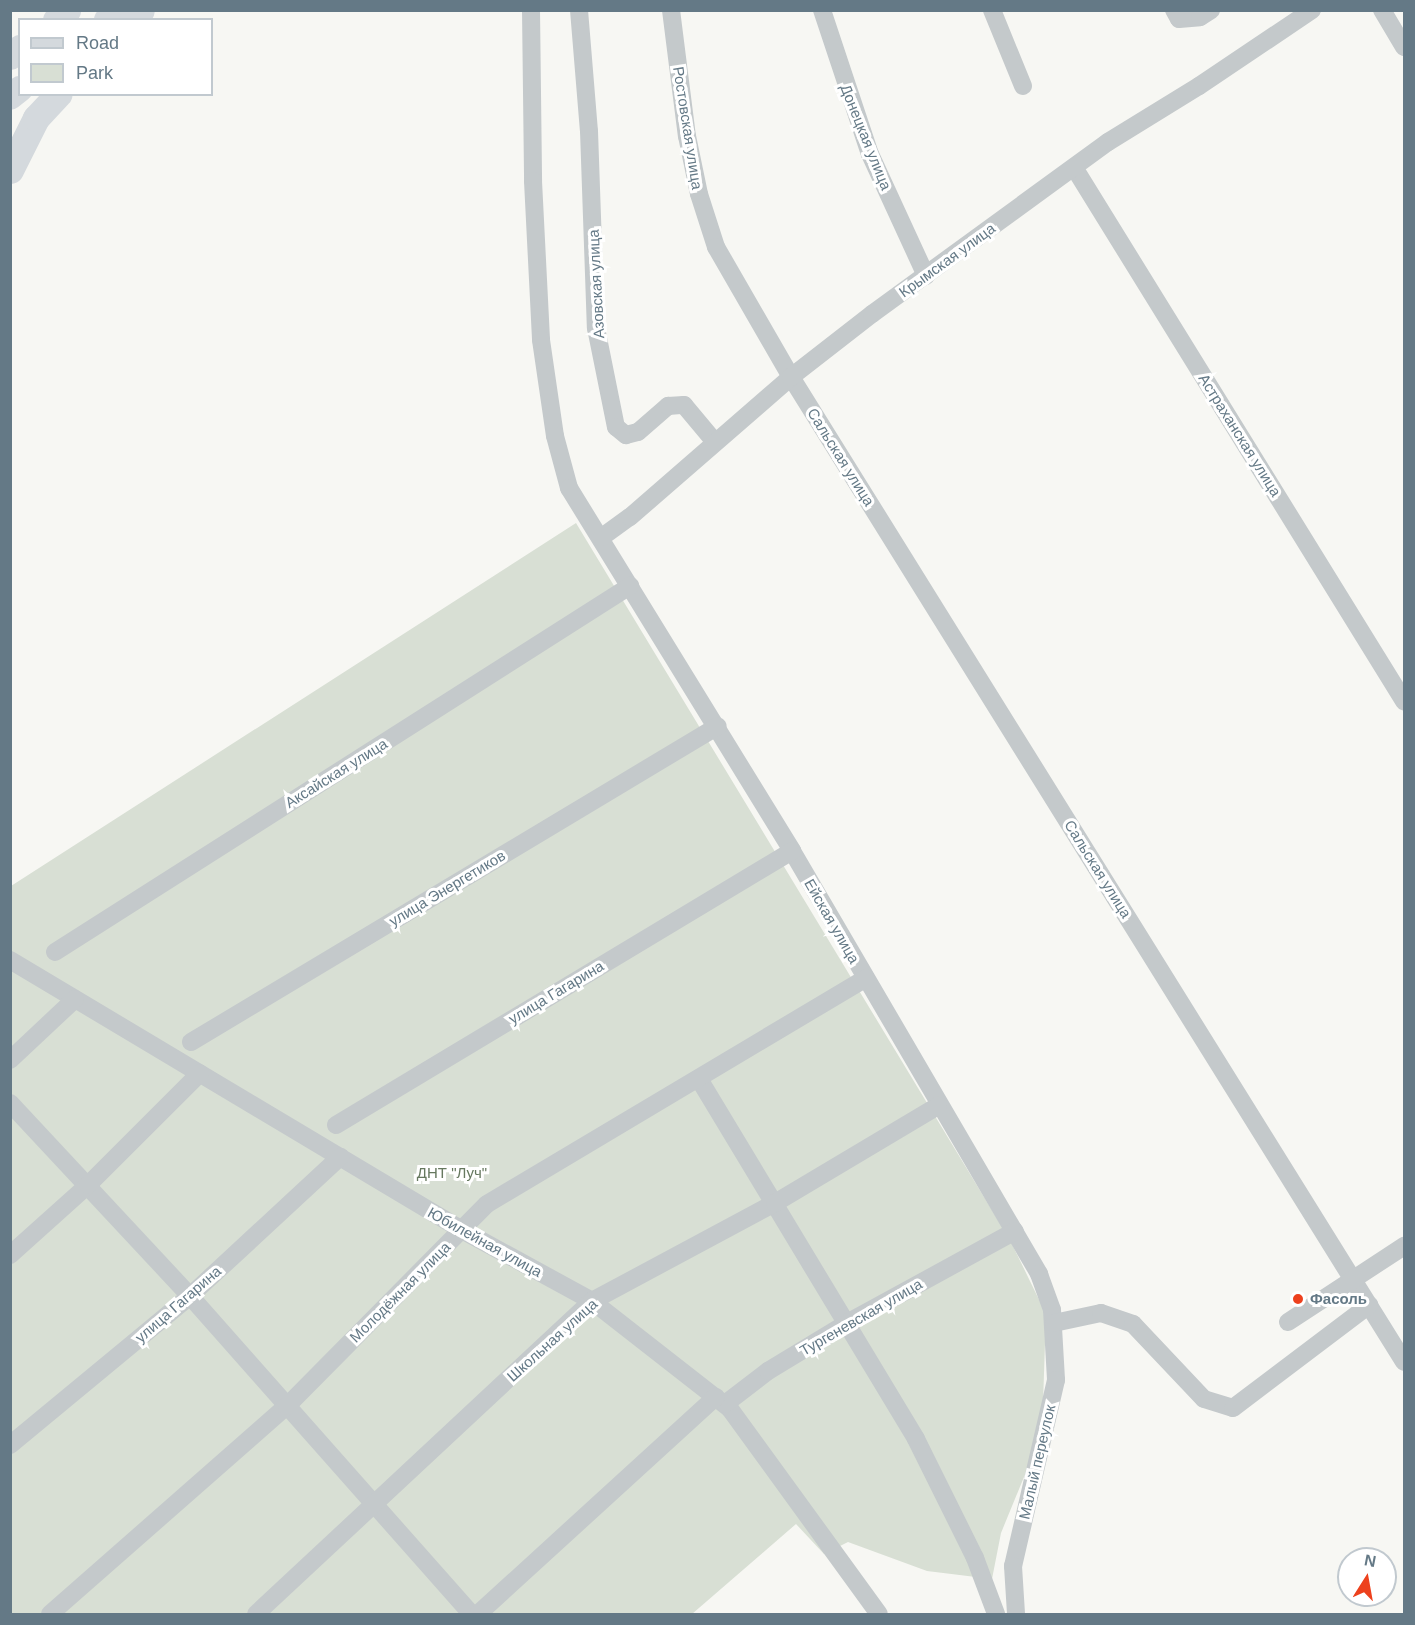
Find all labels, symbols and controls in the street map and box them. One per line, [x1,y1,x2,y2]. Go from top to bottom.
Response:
legend [18,18,213,96]
text: Road [76,33,119,53]
text: Park [76,63,113,83]
street label: Ростовская улица [669,65,707,191]
street label: Донецкая улица [837,81,895,193]
street label: Крымская улица [895,219,999,301]
street label: Азовская улица [584,229,608,339]
street label: Астраханская улица [1195,370,1285,500]
street label: Сальская улица [804,405,878,509]
street label: Аксайская улица [282,734,390,812]
street label: Сальская улица [1061,817,1135,921]
street label: улица Энергетиков [386,846,508,930]
street label: Ейская улица [801,876,863,966]
street label: улица Гагарина [505,957,607,1027]
park label: ДНТ "Луч" [417,1164,487,1182]
street label: Юбилейная улица [425,1203,545,1281]
street label: Молодёжная улица [346,1238,454,1346]
street label: улица Гагарина [131,1262,225,1346]
street label: Тургеневская улица [797,1275,925,1359]
place label: Фасоль [1310,1290,1367,1308]
marker: Фасоль [1291,1292,1305,1306]
street label: Школьная улица [503,1295,601,1385]
street label: Малый переулок [1015,1403,1059,1521]
north arrow [1337,1547,1397,1607]
text: N [1363,1551,1377,1570]

